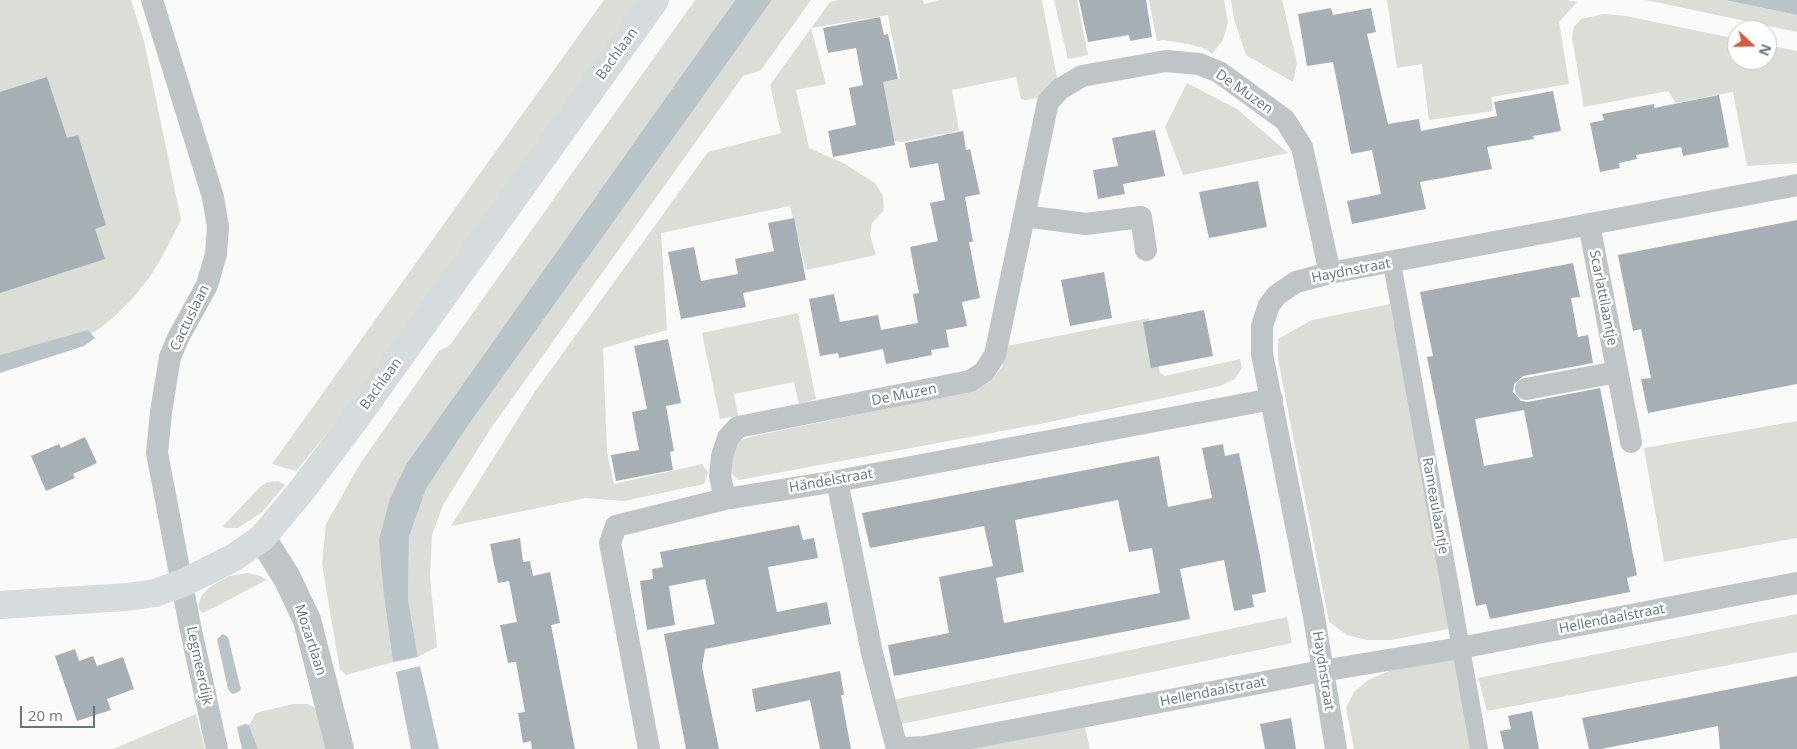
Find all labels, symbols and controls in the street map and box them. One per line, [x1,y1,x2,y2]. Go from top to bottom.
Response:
north arrow [1727,20,1777,70]
street label: Bachlaan [593,25,641,83]
text: N [1755,41,1776,59]
street label: De Muzen [1212,66,1276,118]
street label: Scarlattilaantje [1586,249,1620,347]
street label: Haydnstraat [1310,255,1392,287]
street label: Cactuslaan [167,282,213,354]
street label: Bachlaan [357,355,405,413]
street label: De Muzen [870,380,938,410]
street label: Rameaulaantje [1418,456,1452,556]
street label: Händelstraat [788,465,874,497]
street label: Hellendaalstraat [1558,601,1666,637]
street label: Mozartlaan [291,602,329,678]
street label: Legmeerdijk [182,625,216,707]
street label: Haydnstraat [1308,630,1338,712]
street label: Hellendaalstraat [1159,674,1267,710]
scale bar [22,696,98,728]
text: 20 m [28,705,63,725]

